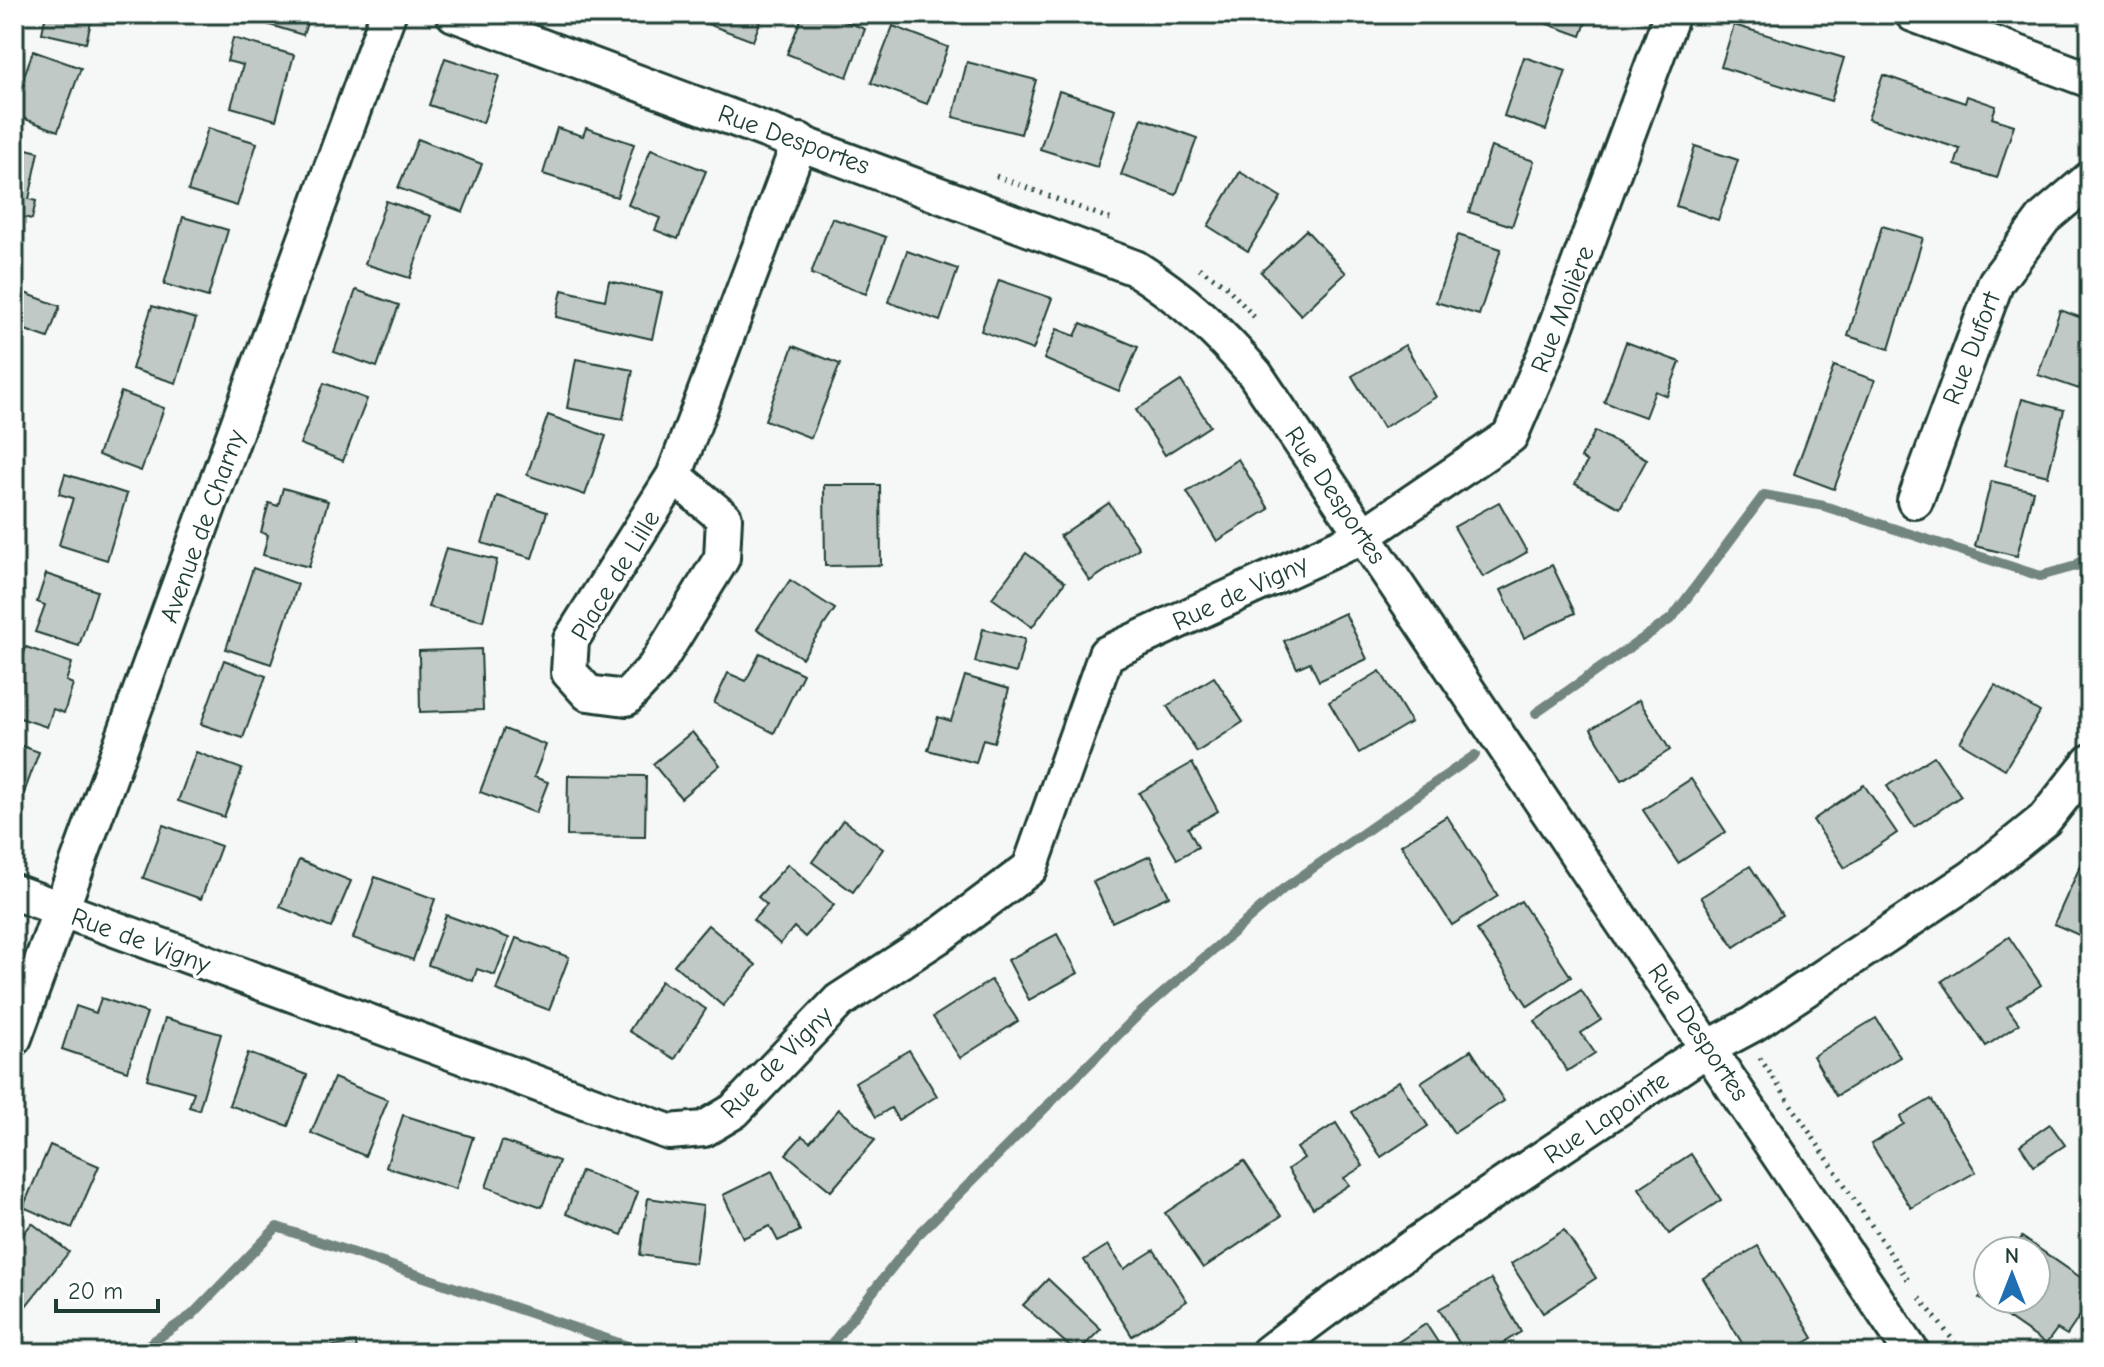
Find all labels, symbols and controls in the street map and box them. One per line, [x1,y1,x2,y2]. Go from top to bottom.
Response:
street label: Rue Desportes [714,99,874,181]
street label: Rue Molière [1525,242,1601,377]
street label: Rue Dufort [1937,286,2008,409]
street label: Rue Desportes [1278,421,1392,570]
street label: Avenue de Charny [154,425,252,627]
street label: Place de Lille [565,505,666,646]
street label: Rue de Vigny [1168,548,1313,637]
street label: Rue de Vigny [67,902,215,980]
street label: Rue Desportes [1641,958,1755,1107]
street label: Rue de Vigny [715,1000,839,1125]
street label: Rue Lapointe [1538,1065,1675,1171]
north arrow [1972,1235,2052,1315]
text: N [2005,1243,2019,1269]
scale bar [56,1263,158,1313]
text: 20 m [68,1277,123,1305]

